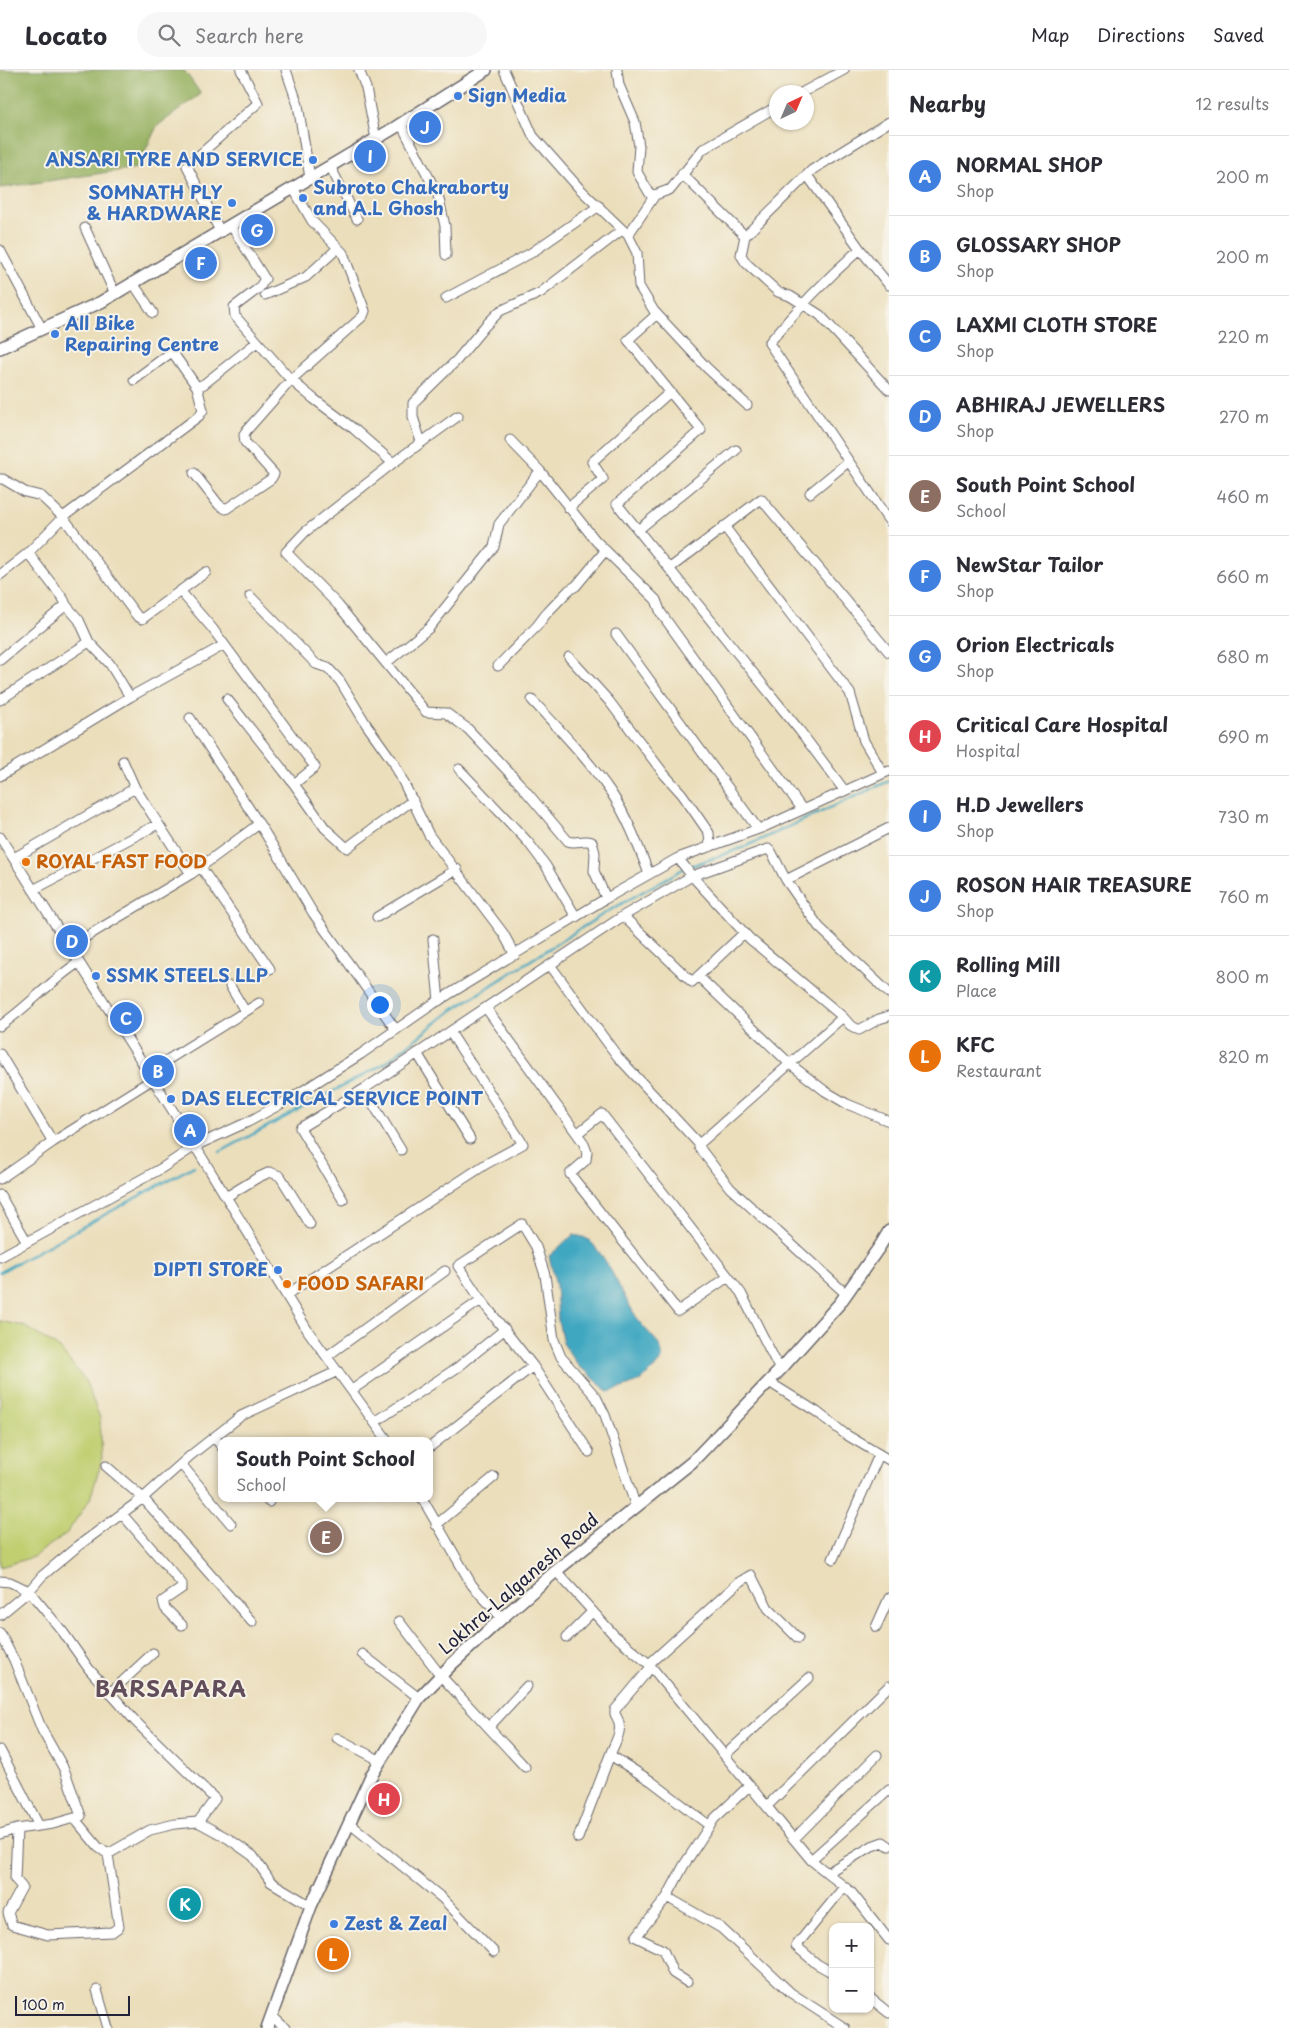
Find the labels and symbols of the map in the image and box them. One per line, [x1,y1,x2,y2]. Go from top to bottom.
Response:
place label: Sign Media [468,81,567,108]
north arrow [769,85,814,130]
marker: Sign Media [452,90,464,102]
pin: J [409,108,441,146]
pin: I [354,137,386,175]
place label: ANSARI TYRE AND SERVICE [44,145,303,172]
marker: ANSARI TYRE AND SERVICE [307,154,319,166]
place label: Subroto Chakraborty and A.L Ghosh [313,173,509,221]
place label: SOMNATH PLY & HARDWARE [87,178,222,226]
marker: Subroto Chakraborty and A.L Ghosh [297,192,309,204]
marker: SOMNATH PLY & HARDWARE [226,197,238,209]
pin: G [241,211,273,249]
pin: F [185,244,217,282]
place label: All Bike Repairing Centre [64,309,219,357]
marker: All Bike Repairing Centre [49,328,61,340]
place label: ROYAL FAST FOOD [36,847,207,874]
marker: ROYAL FAST FOOD [20,856,32,868]
pin: D [56,922,88,960]
place label: SSMK STEELS LLP [106,961,268,988]
marker: SSMK STEELS LLP [90,970,102,982]
your location [367,992,393,1018]
pin: C [110,999,142,1037]
pin: B [142,1052,174,1090]
place label: DAS ELECTRICAL SERVICE POINT [181,1084,484,1111]
marker: DAS ELECTRICAL SERVICE POINT [165,1093,177,1105]
pin: A [174,1111,206,1149]
place label: DIPTI STORE [153,1255,268,1282]
marker: DIPTI STORE [272,1264,284,1276]
place label: FOOD SAFARI [297,1269,424,1296]
marker: FOOD SAFARI [281,1278,293,1290]
street label: Lokhra-Lalganesh Road [432,1506,604,1660]
pin: E [310,1518,342,1556]
district label: BARSAPARA [95,1671,247,1704]
pin: H [368,1780,400,1818]
pin: K [169,1885,201,1923]
place label: Zest & Zeal [344,1909,447,1936]
marker: Zest & Zeal [328,1918,340,1930]
pin: L [317,1935,349,1973]
scale bar [15,1993,130,2016]

